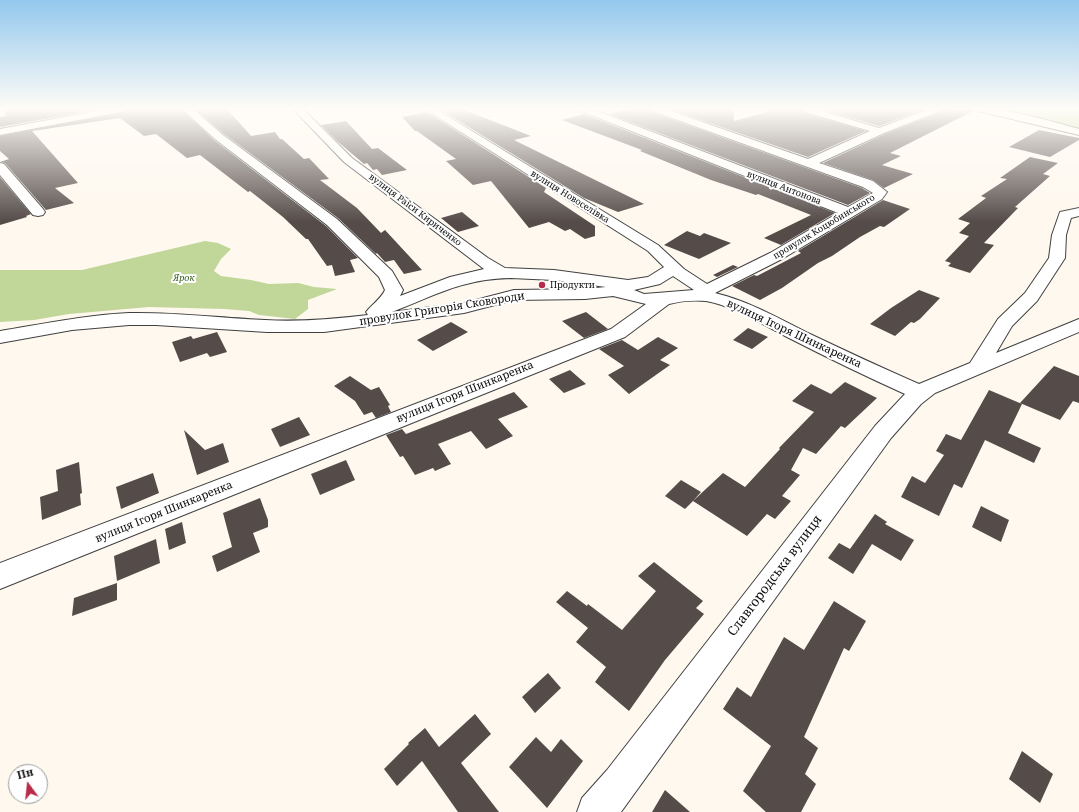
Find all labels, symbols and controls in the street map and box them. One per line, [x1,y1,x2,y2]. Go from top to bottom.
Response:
street label: вулиця Новоселівка [529,168,611,226]
street label: вулиця Антонова [745,169,823,207]
street label: вулиця Раїси Кириченко [367,172,463,248]
street label: провулок Коцюбинського [771,192,877,262]
park label: Ярок [173,273,195,283]
marker: Продукти [537,280,547,290]
place label: Продукти [550,280,595,290]
street label: провулок Григорія Сковороди [358,289,526,329]
street label: вулиця Ігоря Шинкаренка [725,297,863,371]
street label: вулиця Ігоря Шинкаренка [394,358,536,426]
street label: вулиця Ігоря Шинкаренка [93,478,235,546]
street label: Славгородська вулиця [724,513,826,639]
north arrow [8,764,48,804]
text: Пн [15,764,35,782]

